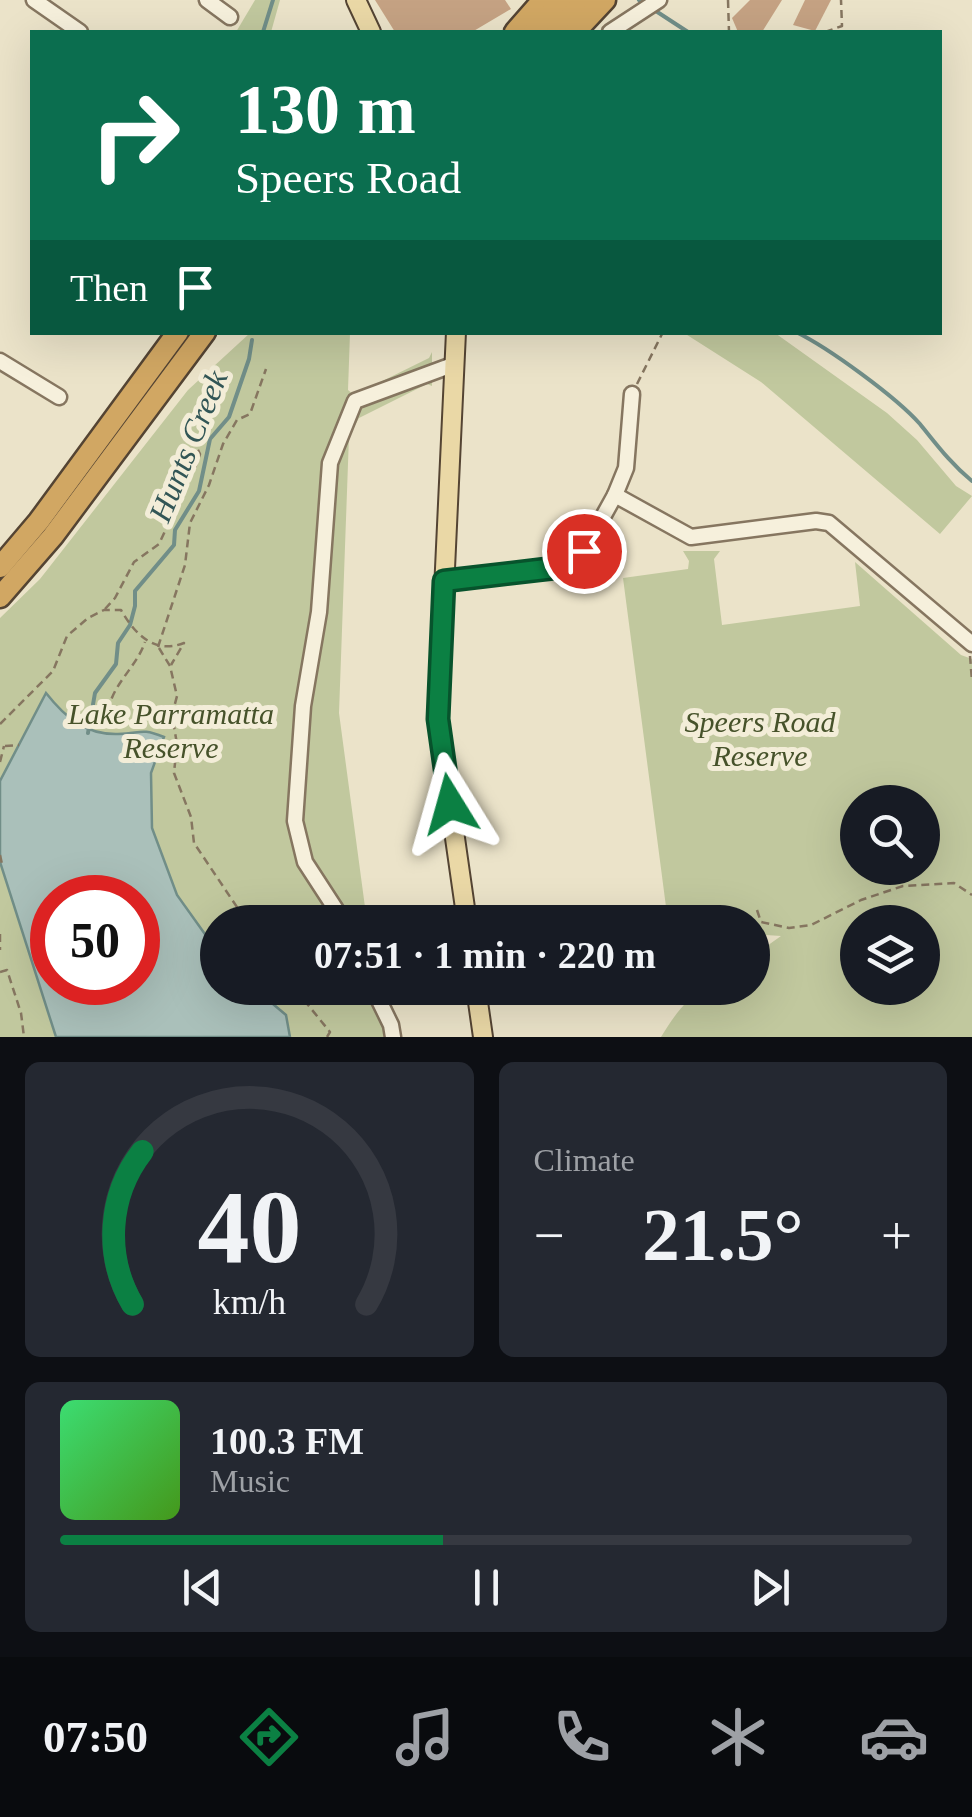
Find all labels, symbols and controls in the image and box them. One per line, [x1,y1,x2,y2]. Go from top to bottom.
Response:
icon: right [70,70,200,200]
text: 130 m [235,71,416,148]
text: Speers Road [235,153,461,203]
icon: arrive [168,260,223,315]
text: Then [70,267,148,309]
water label: Hunts Creek [141,364,235,528]
pin [542,509,627,594]
icon: arrive [557,524,612,579]
park label: Lake Parramatta Reserve [67,697,274,764]
park label: Speers Road Reserve [685,705,836,772]
position arrow [398,752,502,856]
map controls [840,785,940,1005]
button: search [840,785,940,885]
speed limit sign: 50 [30,875,160,1005]
button: layers [840,905,940,1005]
text: 07:51 · 1 min · 220 m [314,934,656,976]
text: Climate [534,1142,635,1178]
text: 40 [197,1169,301,1284]
text: 21.5° [642,1193,803,1276]
text: − [534,1205,565,1266]
text: + [881,1205,912,1266]
text: km/h [213,1282,286,1322]
text: 100.3 FM [210,1420,364,1462]
text: Music [210,1463,290,1499]
icon: previous [175,1560,230,1615]
icon: pause [459,1560,514,1615]
icon: next [743,1560,798,1615]
icon: directions [234,1702,304,1772]
icon: music [390,1702,460,1772]
icon: phone [547,1702,617,1772]
icon: climate [703,1702,773,1772]
icon: car [859,1702,929,1772]
text: 07:50 [43,1712,148,1762]

